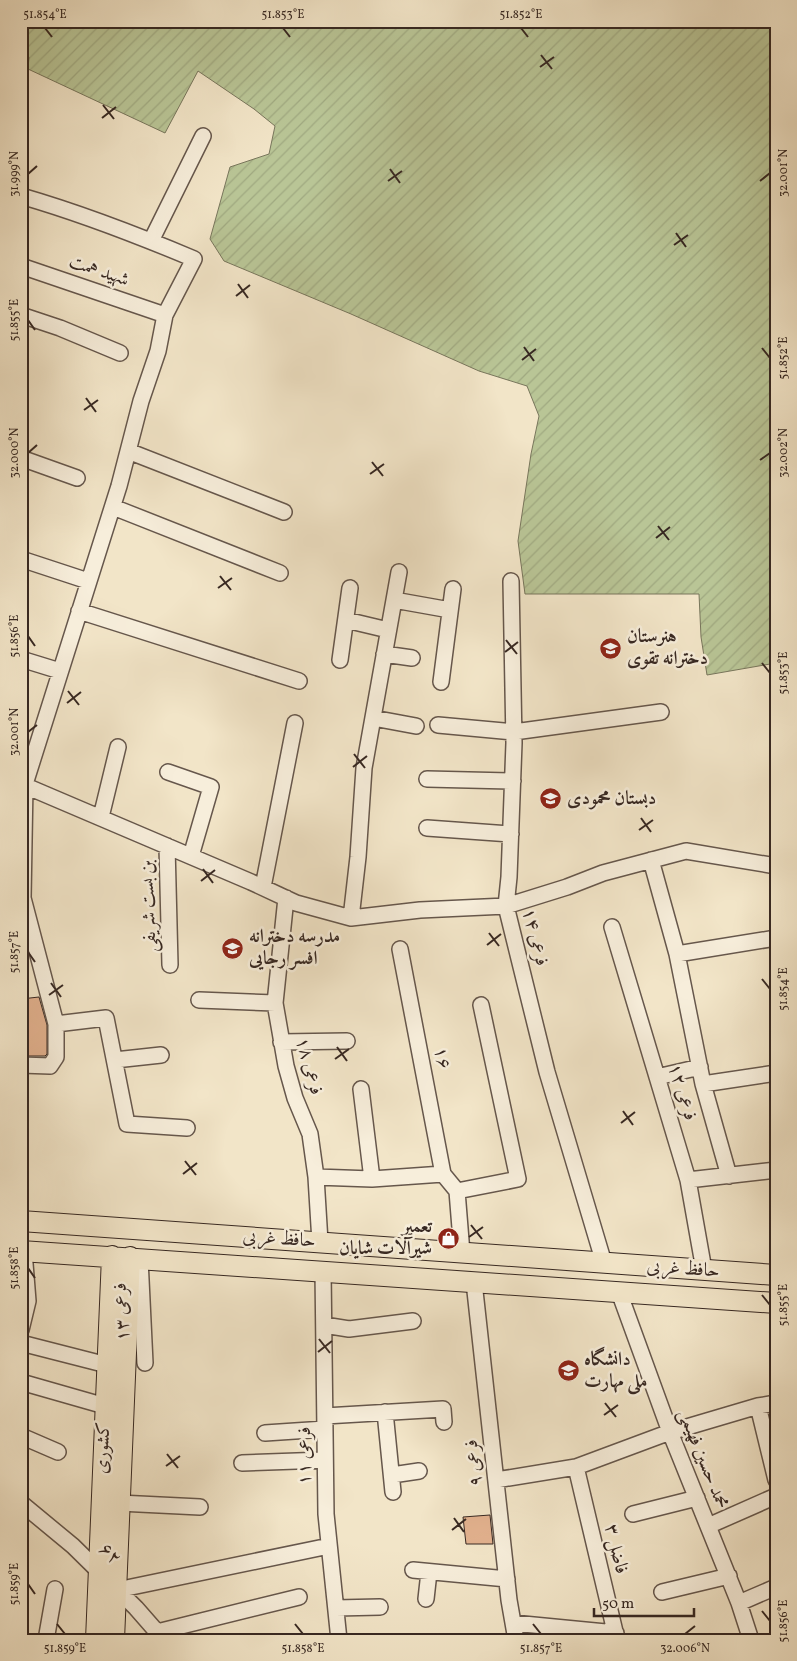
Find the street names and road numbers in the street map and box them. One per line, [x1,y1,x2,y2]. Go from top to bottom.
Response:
street label: شهید همت [65,249,133,293]
street label: بن بست شریفی [134,859,164,953]
street label: فرعی ۱۴ [515,905,555,969]
street label: فرعی ۱۸ [289,1034,329,1098]
street label: ۱۶ [427,1045,457,1071]
street label: فرعی ۱۲ [661,1060,703,1124]
street label: حافظ غربی [242,1223,316,1255]
street label: حافظ غربی [646,1253,720,1285]
street label: فرعی ۱۳ [107,1282,137,1342]
street label: محمد حسین فهیمی [671,1405,735,1513]
street label: کشوری [89,1421,117,1475]
street label: فرعی ۱۱ [292,1427,318,1485]
street label: فرعی ۹ [459,1438,489,1488]
street label: فاضل ۳ [598,1522,634,1576]
street label: ۶۲ [93,1537,127,1571]

